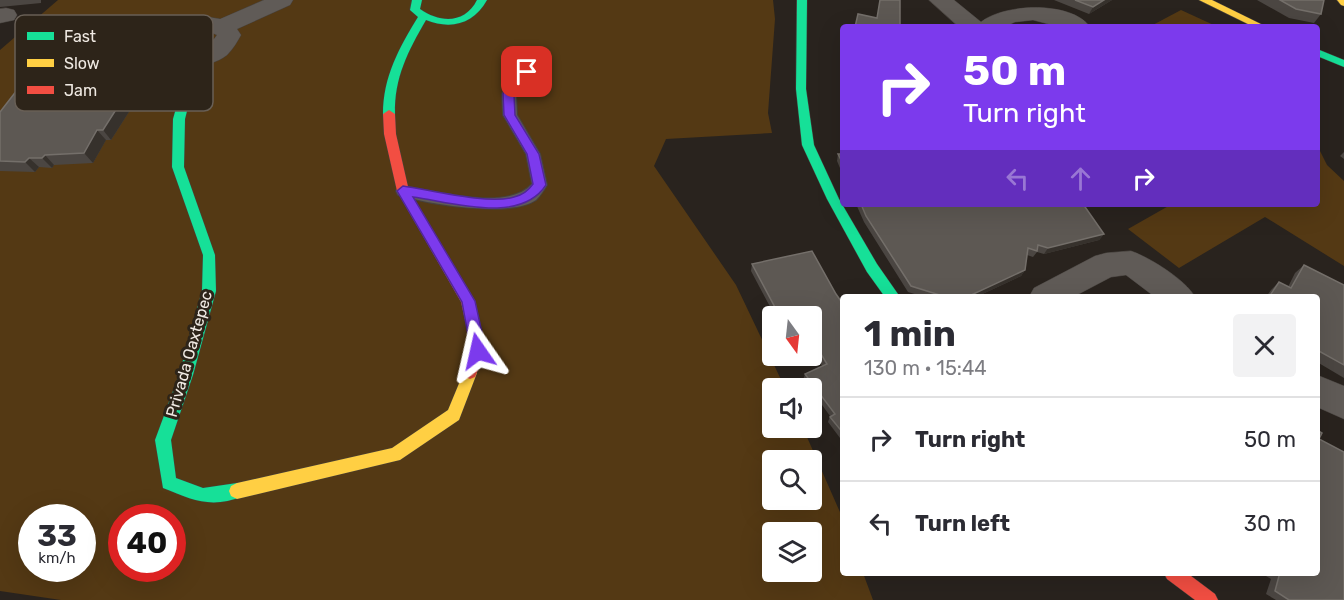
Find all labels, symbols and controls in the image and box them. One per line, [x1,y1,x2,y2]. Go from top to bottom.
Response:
legend [15,15,213,111]
text: Fast [64,27,96,46]
pin [501,46,552,97]
text: 50 m [963,46,1066,96]
icon: right [864,48,942,126]
text: Slow [64,54,100,73]
icon: arrive [510,55,543,88]
text: Jam [64,81,97,100]
text: Turn right [963,97,1086,129]
icon: left [1001,162,1034,195]
icon: ahead [1064,162,1097,195]
icon: right [1127,162,1160,195]
street label: Privada Oaxtepec [162,288,216,419]
north arrow [762,306,822,366]
map controls [762,306,822,582]
text: 1 min [864,312,956,355]
button: close [1233,314,1296,377]
position arrow [446,319,510,383]
text: 130 m · 15:44 [864,356,987,380]
button: sound [762,378,822,438]
icon: right [864,423,897,456]
text: Turn right [915,426,1025,453]
text: 50 m [1244,426,1296,453]
button: search [762,450,822,510]
speed limit sign: 40 [108,504,186,582]
icon: left [864,507,897,540]
text: Turn left [915,510,1010,537]
text: 30 m [1244,510,1296,537]
text: 33 [37,518,77,554]
button: layers [762,522,822,582]
text: km/h [38,549,76,567]

